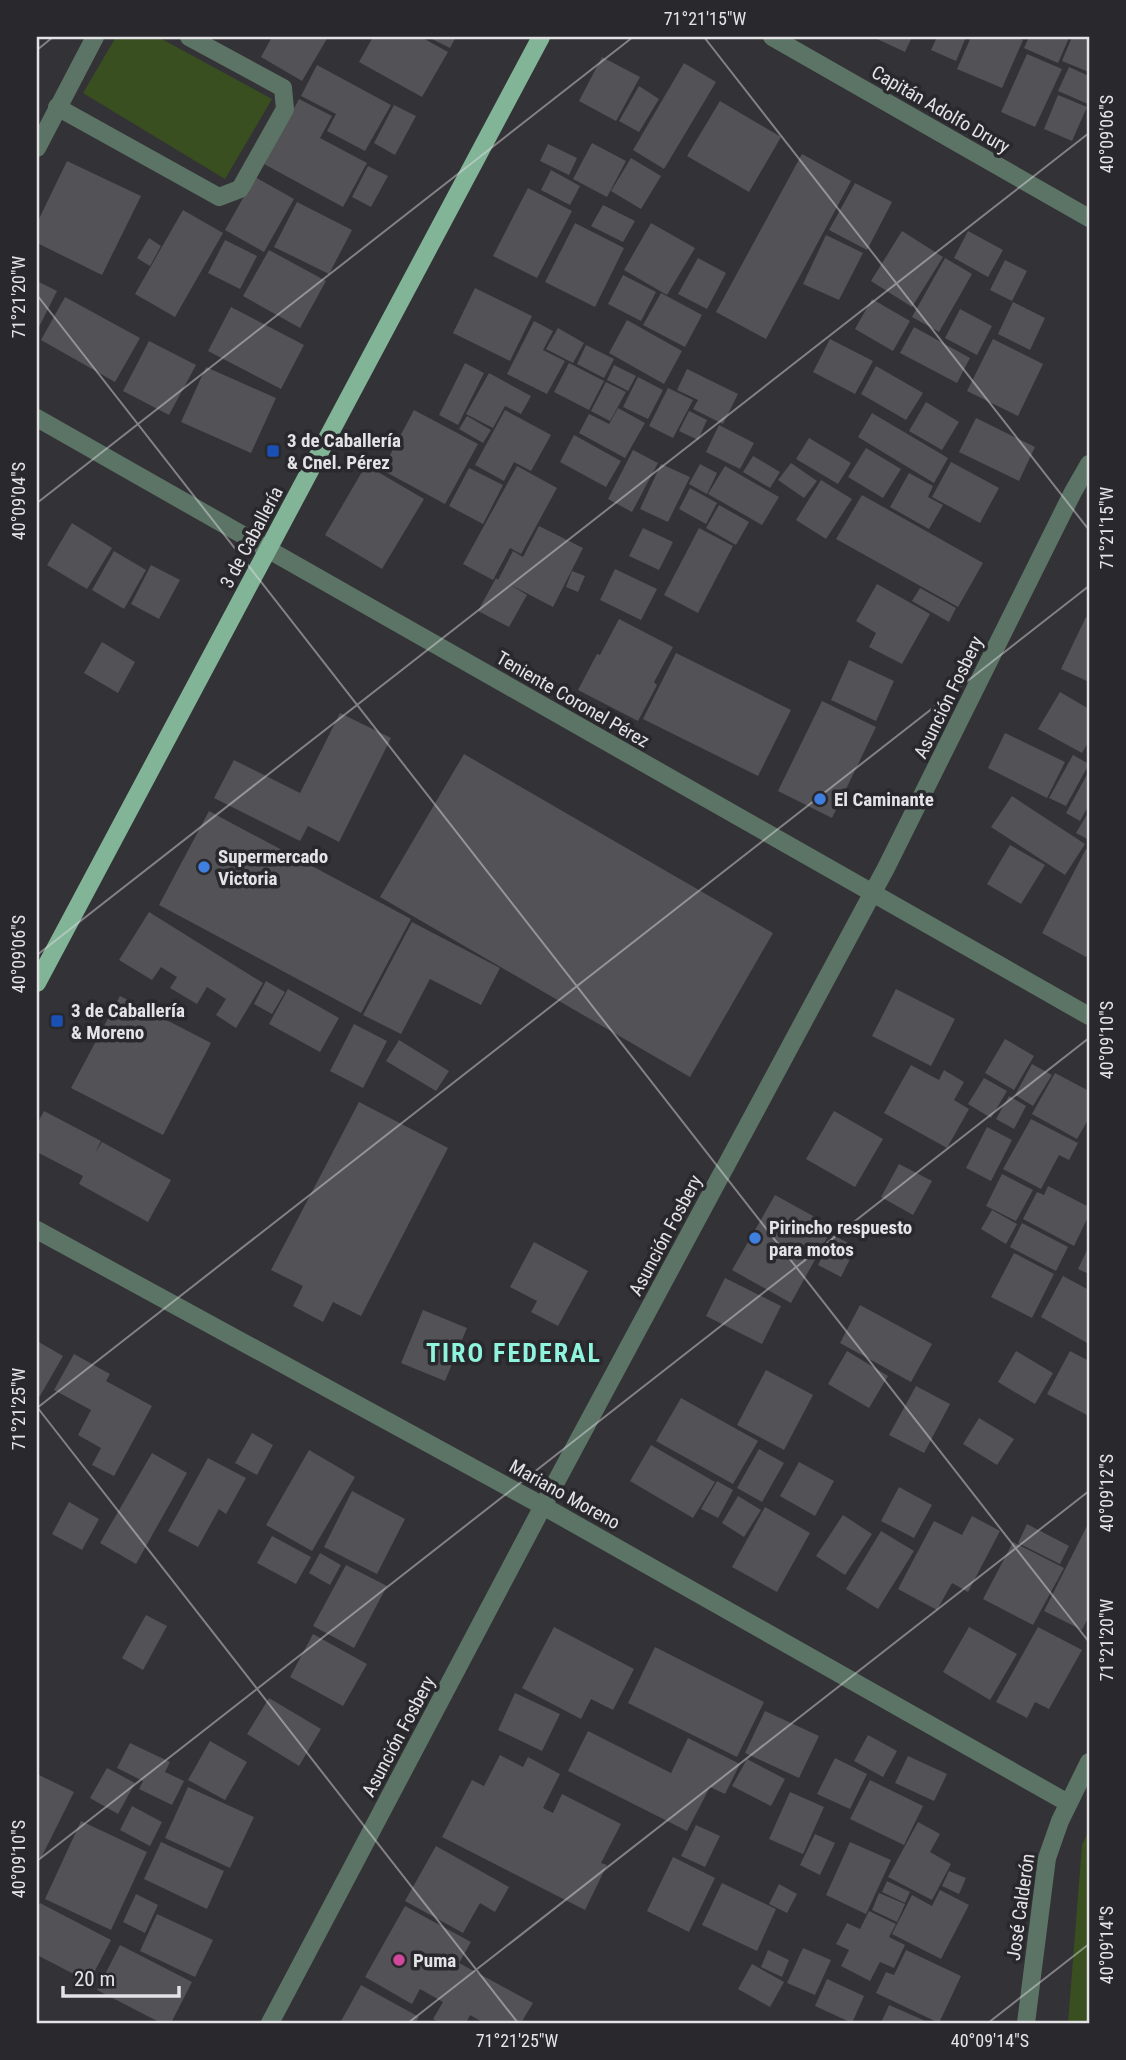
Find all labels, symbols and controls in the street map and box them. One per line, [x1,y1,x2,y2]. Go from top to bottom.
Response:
text: 71°21'15"W [664,8,747,29]
street label: Capitán Adolfo Drury [868,61,1014,158]
text: 40°09'06"S [1096,95,1117,173]
text: 71°21'20"W [8,255,29,338]
place label: 3 de Caballería & Cnel. Pérez [287,429,401,474]
marker: 3 de Caballería & Cnel. Pérez [265,443,281,459]
text: 40°09'04"S [8,462,29,540]
street label: 3 de Caballería [215,482,288,592]
text: 71°21'15"W [1096,486,1117,569]
street label: Asunción Fosbery [909,632,988,762]
street label: Teniente Coronel Pérez [492,646,653,753]
place label: El Caminante [834,788,934,811]
marker: El Caminante [812,791,828,807]
place label: Supermercado Victoria [218,845,328,890]
marker: Supermercado Victoria [196,859,212,875]
text: 40°09'06"S [8,915,29,993]
place label: 3 de Caballería & Moreno [71,999,185,1044]
text: 40°09'10"S [1096,1001,1117,1079]
marker: 3 de Caballería & Moreno [49,1013,65,1029]
street label: Asunción Fosbery [624,1171,707,1300]
place label: Pirincho respuesto para motos [769,1216,912,1261]
marker: Pirincho respuesto para motos [747,1230,763,1246]
district label: TIRO FEDERAL [426,1338,602,1368]
text: 71°21'25"W [8,1367,29,1450]
text: 40°09'12"S [1096,1454,1117,1532]
street label: Mariano Moreno [505,1455,624,1534]
text: 71°21'20"W [1096,1598,1117,1681]
street label: Asunción Fosbery [357,1672,440,1801]
text: 40°09'10"S [8,1820,29,1898]
street label: José Calderón [1002,1852,1039,1962]
text: 40°09'14"S [1096,1906,1117,1984]
place label: Puma [413,1949,456,1972]
marker: Puma [391,1952,407,1968]
scale bar [63,1955,178,1999]
text: 20 m [74,1967,115,1991]
text: 71°21'25"W [476,2030,559,2051]
text: 40°09'14"S [951,2030,1029,2051]

